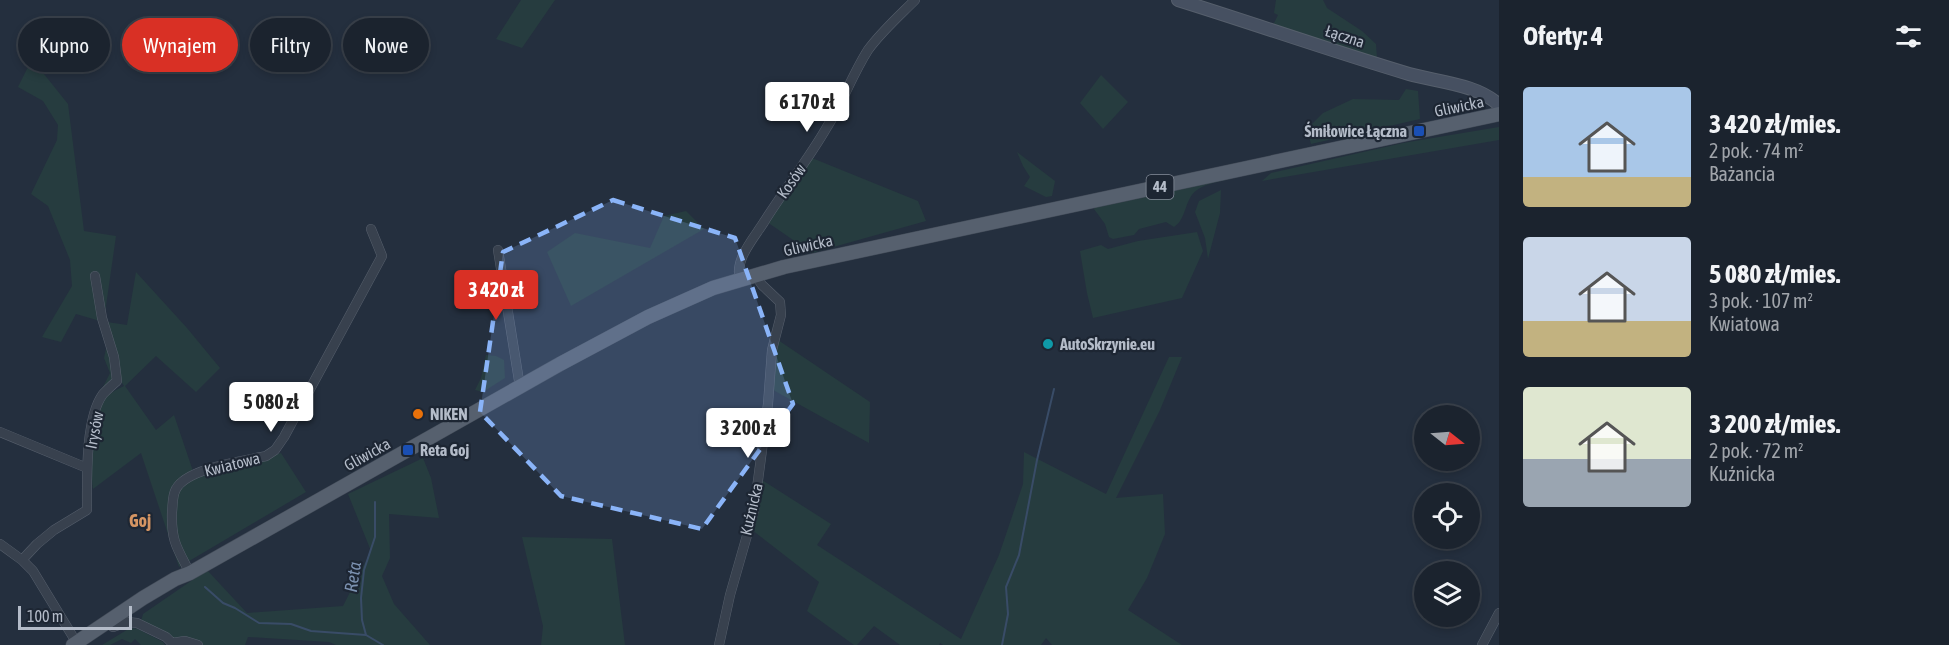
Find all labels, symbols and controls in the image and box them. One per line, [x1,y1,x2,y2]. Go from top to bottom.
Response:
chip: Kupno [18,18,110,72]
chip: Wynajem [122,18,238,72]
chip: Filtry [250,18,331,72]
chip: Nowe [343,18,429,72]
icon: filters [1892,20,1925,53]
street label: Łączna [1323,21,1367,52]
text: Oferty: 4 [1523,21,1603,51]
pin: 6 170 zł [745,82,869,133]
text: 6 170 zł [779,90,835,113]
street label: Gliwicka [1433,92,1485,120]
text: 3 420 zł/mies. [1709,109,1840,139]
icon: home [1571,111,1643,183]
place label: Śmiłowice Łączna [1305,121,1407,140]
marker: Śmiłowice Łączna [1412,124,1426,138]
text: 2 pok. · 74 m² [1709,139,1804,162]
street label: Kosów [773,160,809,202]
text: Bażancia [1709,162,1775,185]
road number: 44 [1146,175,1174,199]
street label: Gliwicka [782,231,834,259]
text: 5 080 zł/mies. [1709,259,1840,289]
icon: home [1571,261,1643,333]
pin: 3 420 zł [434,270,558,321]
text: 3 420 zł [468,278,524,301]
text: 3 pok. · 107 m² [1709,289,1813,312]
text: Kwiatowa [1709,312,1780,335]
place label: AutoSkrzynie.eu [1059,335,1155,353]
marker: AutoSkrzynie.eu [1041,337,1055,351]
pin: 5 080 zł [209,382,333,433]
text: 5 080 zł [243,390,299,413]
place label: NIKEN [430,405,468,423]
north arrow [1414,405,1480,471]
map controls [1414,405,1480,627]
marker: NIKEN [411,407,425,421]
pin: 3 200 zł [686,408,810,459]
street label: Irysów [82,409,108,451]
text: 3 200 zł/mies. [1709,409,1840,439]
icon: home [1571,411,1643,483]
text: 3 200 zł [720,416,776,439]
street label: Gliwicka [341,434,393,474]
text: 2 pok. · 72 m² [1709,439,1804,462]
place label: Reta Goj [420,441,470,459]
marker: Reta Goj [401,443,415,457]
street label: Kwiatowa [202,448,262,480]
text: Kuźnicka [1709,462,1775,485]
street label: Kuźnicka [736,481,766,537]
button: locate [1414,483,1480,549]
district label: Goj [129,510,151,531]
water label: Reta [340,560,365,594]
button: layers [1414,561,1480,627]
scale bar [18,603,132,630]
text: 100 m [27,607,63,625]

